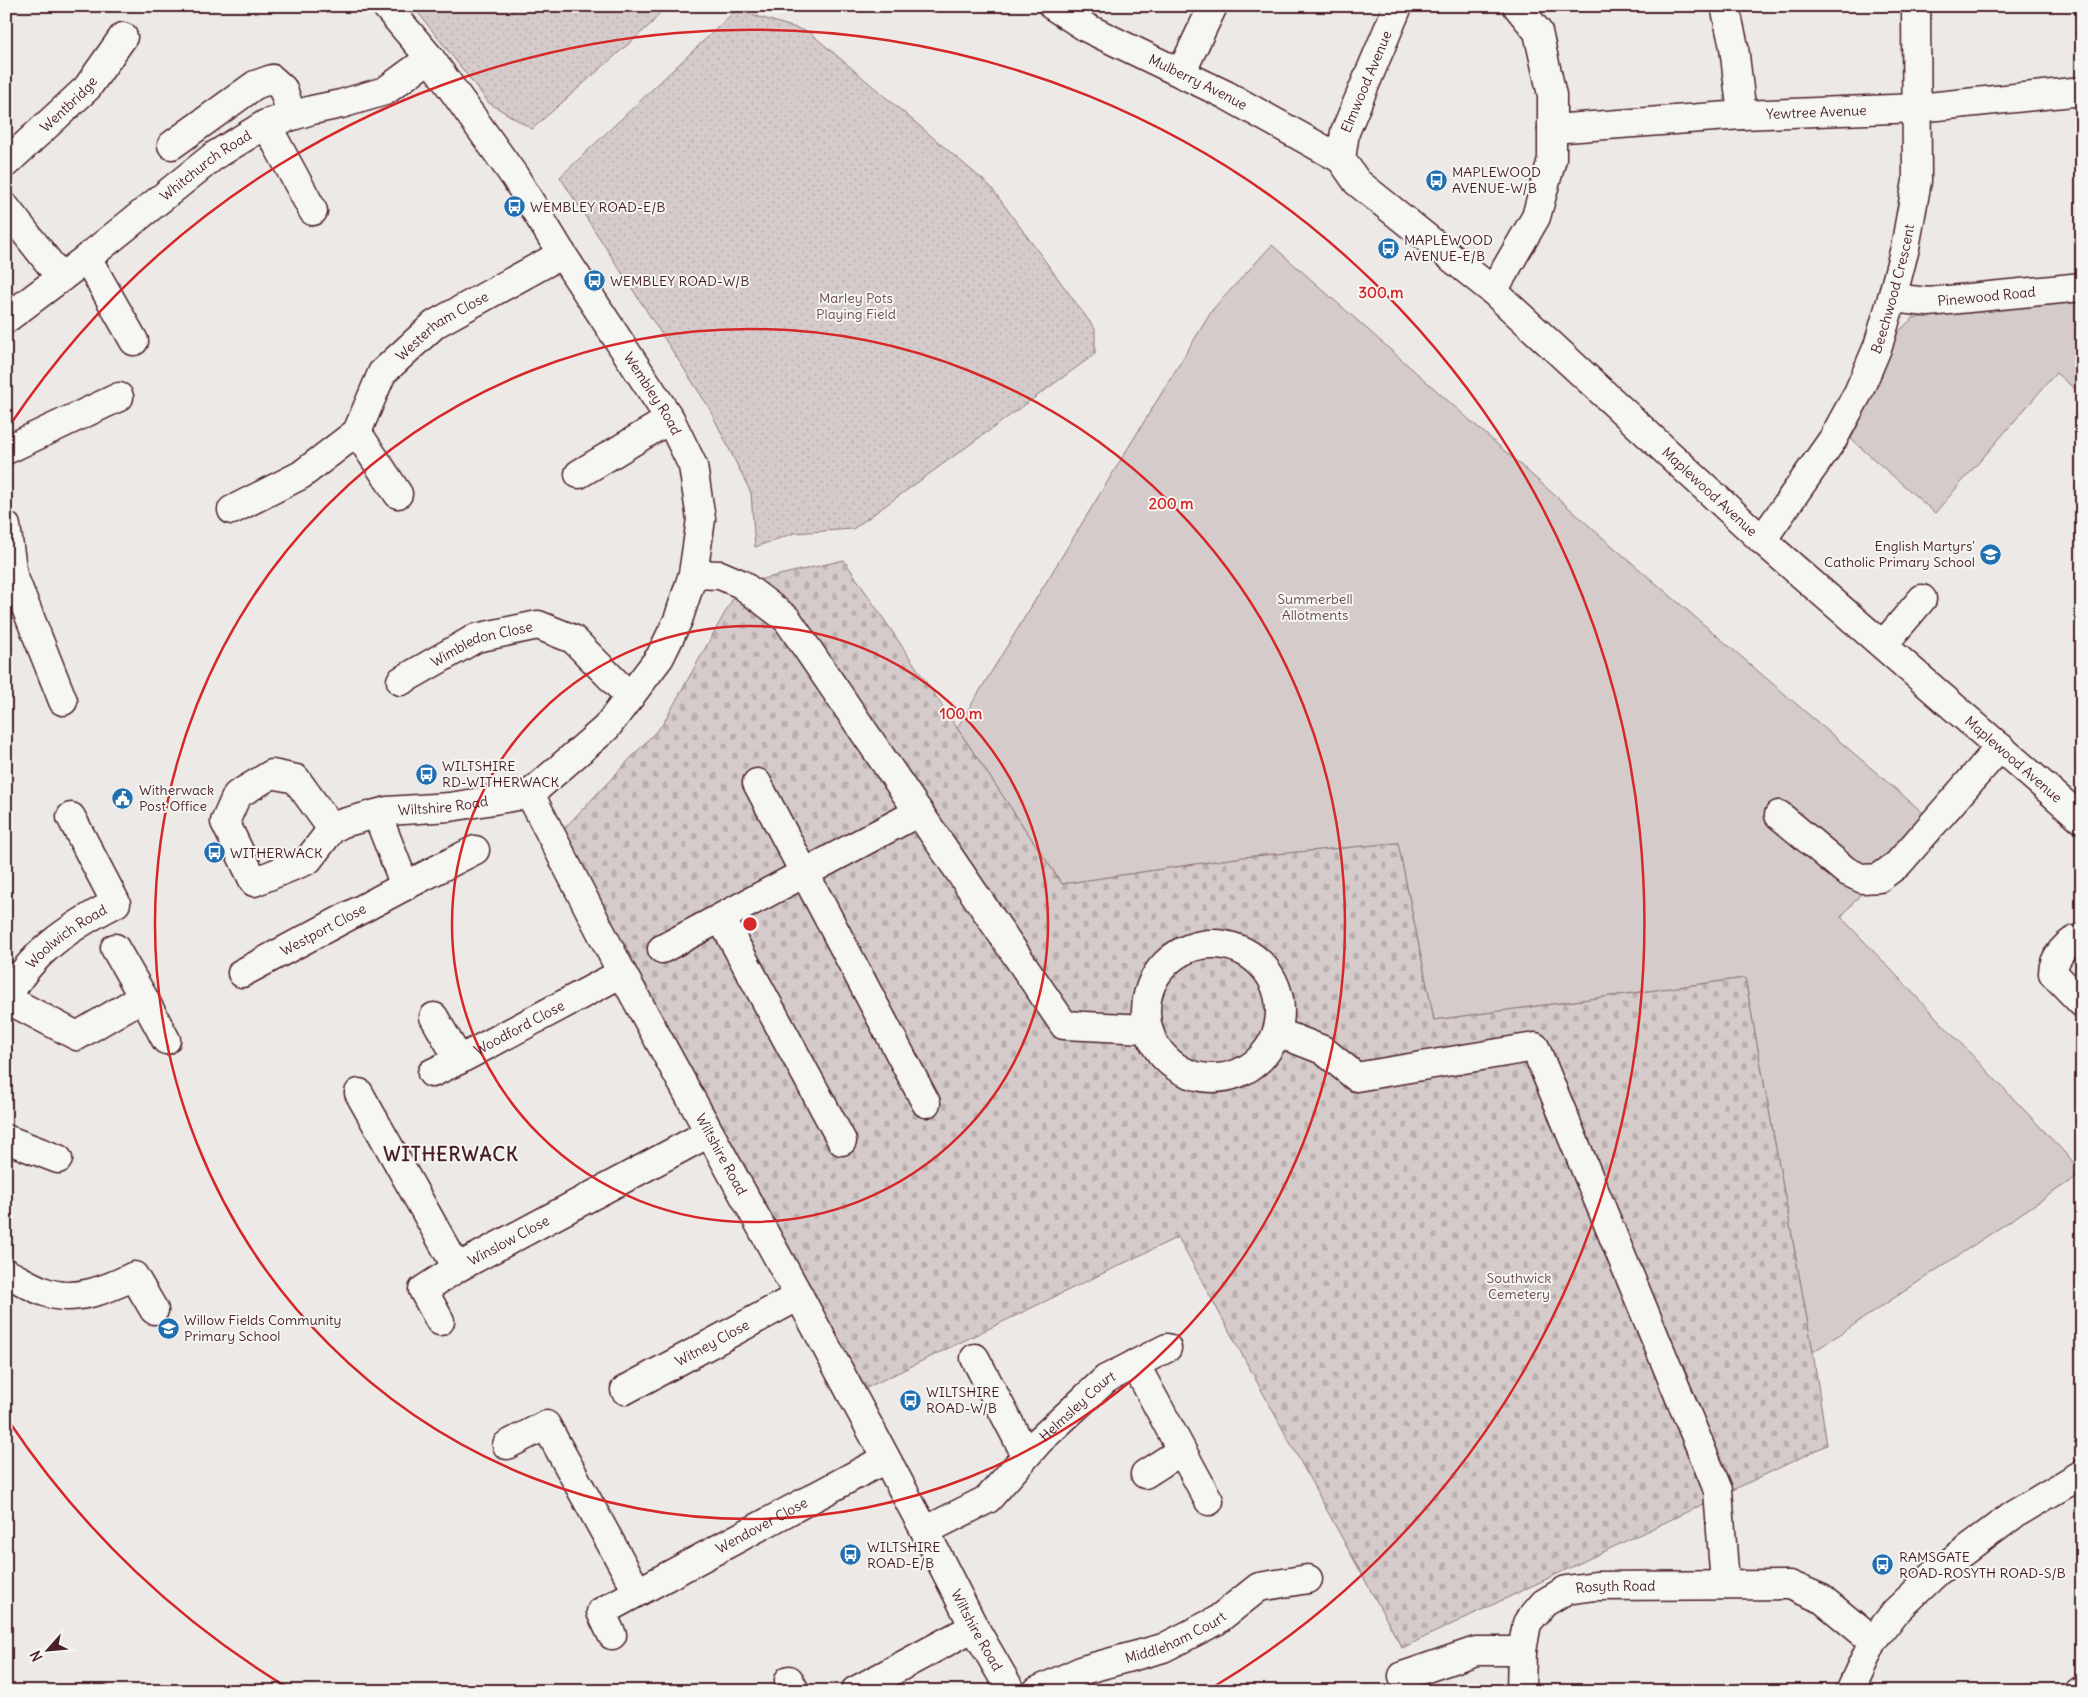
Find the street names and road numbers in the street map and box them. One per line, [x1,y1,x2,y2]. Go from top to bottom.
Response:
street label: Elmwood Avenue [1337,28,1396,135]
street label: Mulberry Avenue [1146,50,1250,114]
street label: Wentbridge [36,73,101,136]
street label: Yewtree Avenue [1766,101,1867,123]
street label: Whitchurch Road [156,126,255,205]
street label: Beechwood Crescent [1867,222,1918,356]
street label: Pinewood Road [1937,283,2036,310]
street label: Westerham Close [392,287,492,365]
street label: Wembley Road [620,349,685,438]
street label: Maplewood Avenue [1658,443,1761,540]
street label: Wimbledon Close [428,617,534,671]
street label: Maplewood Avenue [1961,712,2066,807]
street label: Wiltshire Road [397,792,489,819]
street label: Westport Close [277,899,369,960]
street label: Woolwich Road [22,901,110,972]
street label: Woodford Close [471,996,567,1059]
street label: Wiltshire Road [692,1110,751,1198]
street label: Winslow Close [465,1211,552,1270]
street label: Witney Close [672,1316,752,1370]
street label: Helmsley Court [1036,1367,1119,1445]
street label: Wendover Close [713,1493,811,1557]
street label: Rosyth Road [1574,1577,1656,1598]
street label: Wiltshire Road [947,1586,1006,1674]
street label: Middleham Court [1123,1607,1230,1667]

